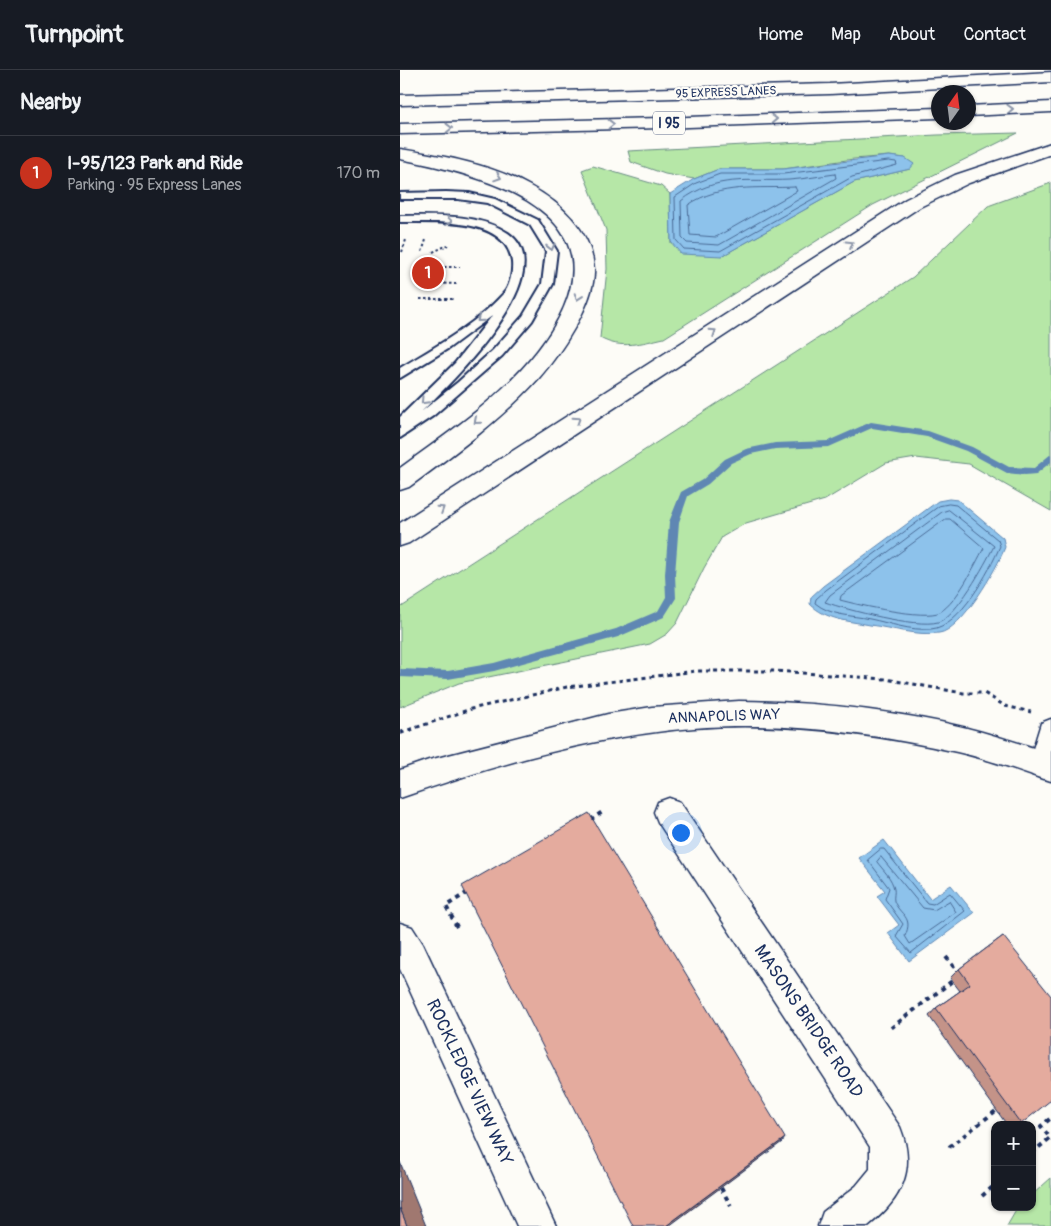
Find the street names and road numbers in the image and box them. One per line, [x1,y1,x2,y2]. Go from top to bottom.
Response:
street label: 95 EXPRESS LANES [675,83,777,102]
road number: I 95 [653,112,685,134]
street label: ANNAPOLIS WAY [667,705,781,728]
street label: MASONS BRIDGE ROAD [749,940,868,1102]
street label: ROCKLEDGE VIEW WAY [421,995,518,1169]

